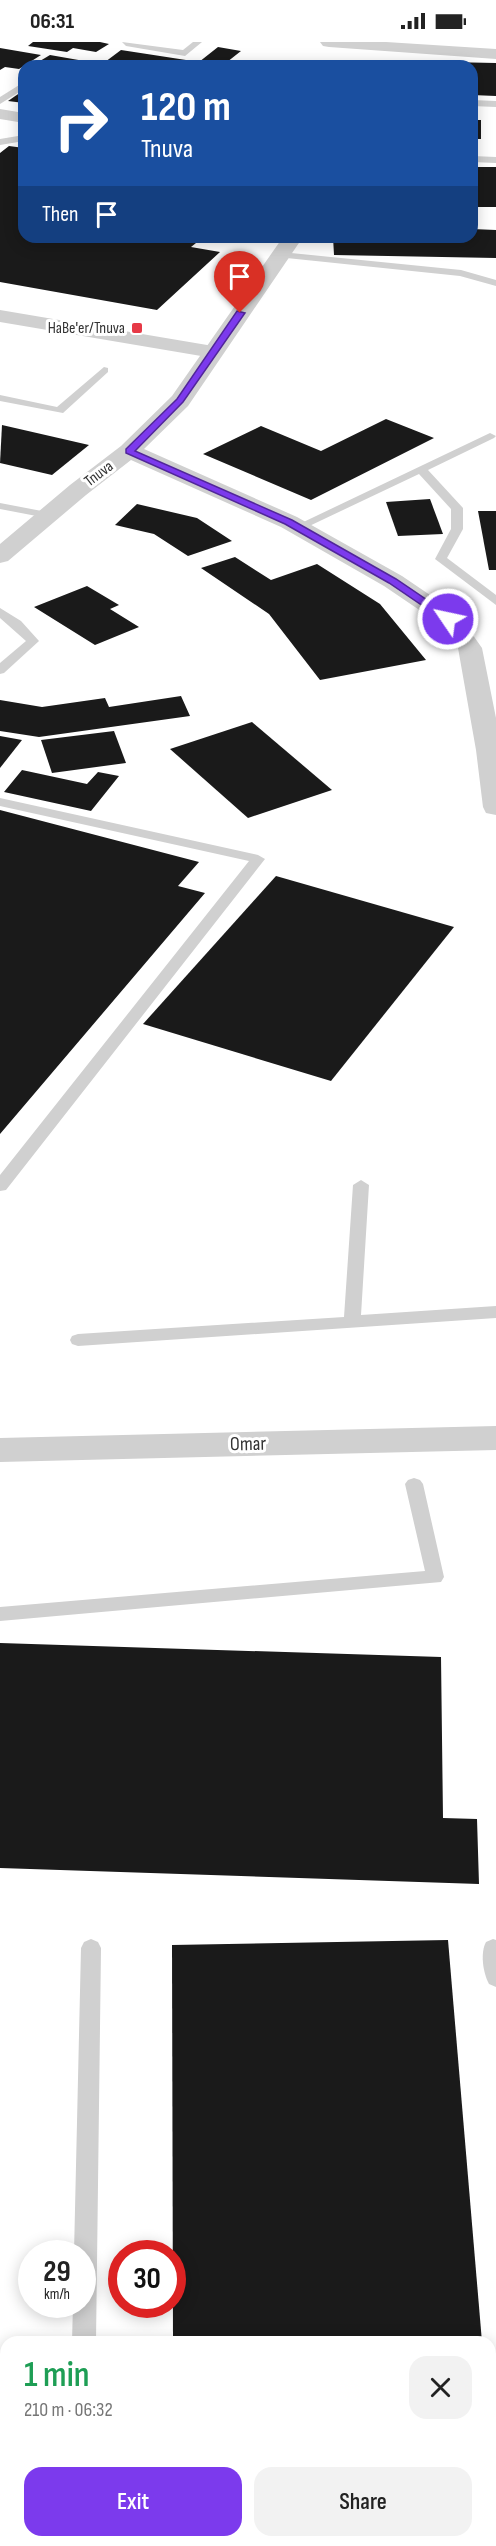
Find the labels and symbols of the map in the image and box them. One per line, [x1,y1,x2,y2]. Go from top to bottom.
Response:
pin [214,251,265,313]
place label: HaBe'er/Tnuva [48,319,125,338]
marker: HaBe'er/Tnuva [130,321,144,335]
street label: Tnuva [81,457,117,491]
position arrow [416,587,480,651]
street label: Omar [230,1432,267,1456]
speed limit sign: 30 [108,2240,186,2318]

